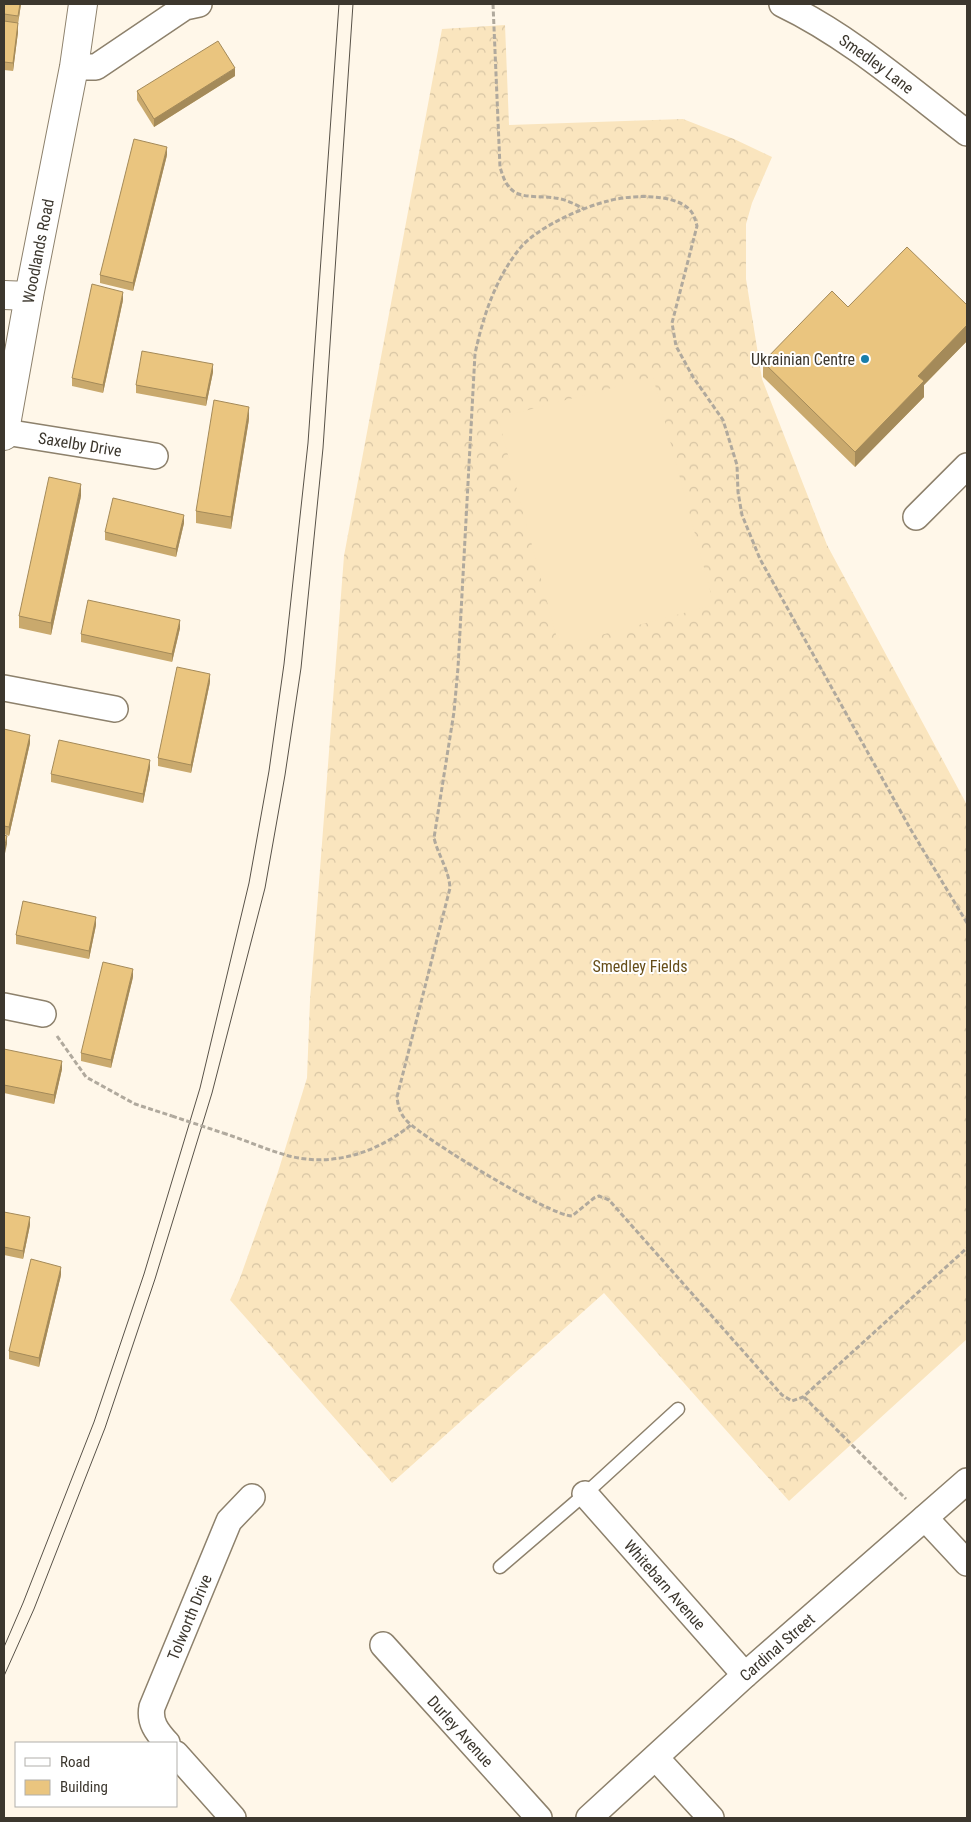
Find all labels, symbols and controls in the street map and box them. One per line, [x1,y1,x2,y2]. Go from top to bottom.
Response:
street label: Smedley Lane [835,30,917,98]
street label: Woodlands Road [19,197,58,305]
place label: Ukrainian Centre [751,350,855,369]
marker: Ukrainian Centre [859,353,871,365]
street label: Saxelby Drive [37,428,123,461]
park label: Smedley Fields [593,957,687,976]
street label: Whitebarn Avenue [620,1536,710,1634]
street label: Tolworth Drive [163,1572,216,1663]
street label: Cardinal Street [736,1609,819,1685]
street label: Durley Avenue [423,1692,497,1771]
legend [15,1742,178,1807]
text: Road [60,1753,90,1771]
text: Building [60,1778,108,1796]

